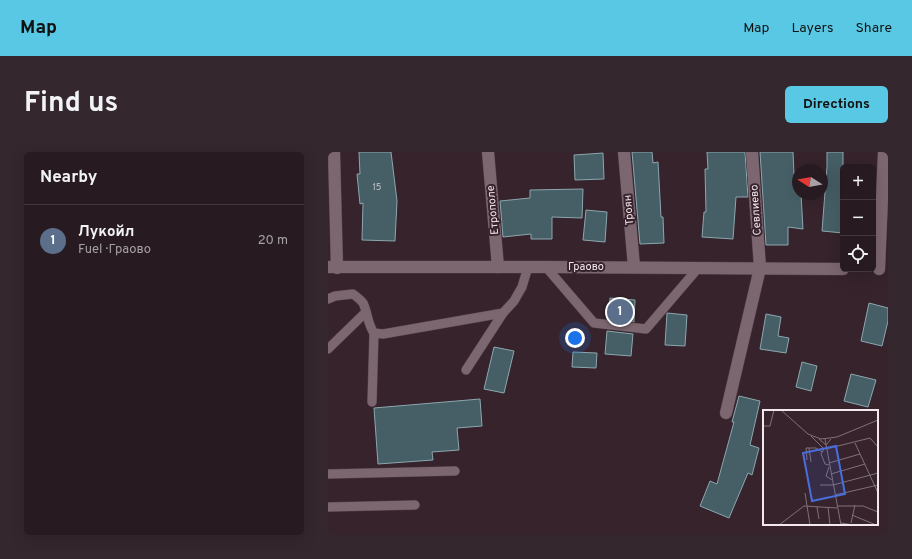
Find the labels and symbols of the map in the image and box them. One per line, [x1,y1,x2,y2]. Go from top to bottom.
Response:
north arrow [792,164,828,200]
house number: 15 [373,182,381,193]
street label: Севлиево [747,184,765,236]
street label: Етрополе [484,185,502,235]
street label: Троян [621,194,637,226]
street label: Граово [568,260,604,274]
pin: 1 [607,297,633,327]
your location [565,328,585,348]
inset map [763,410,878,525]

